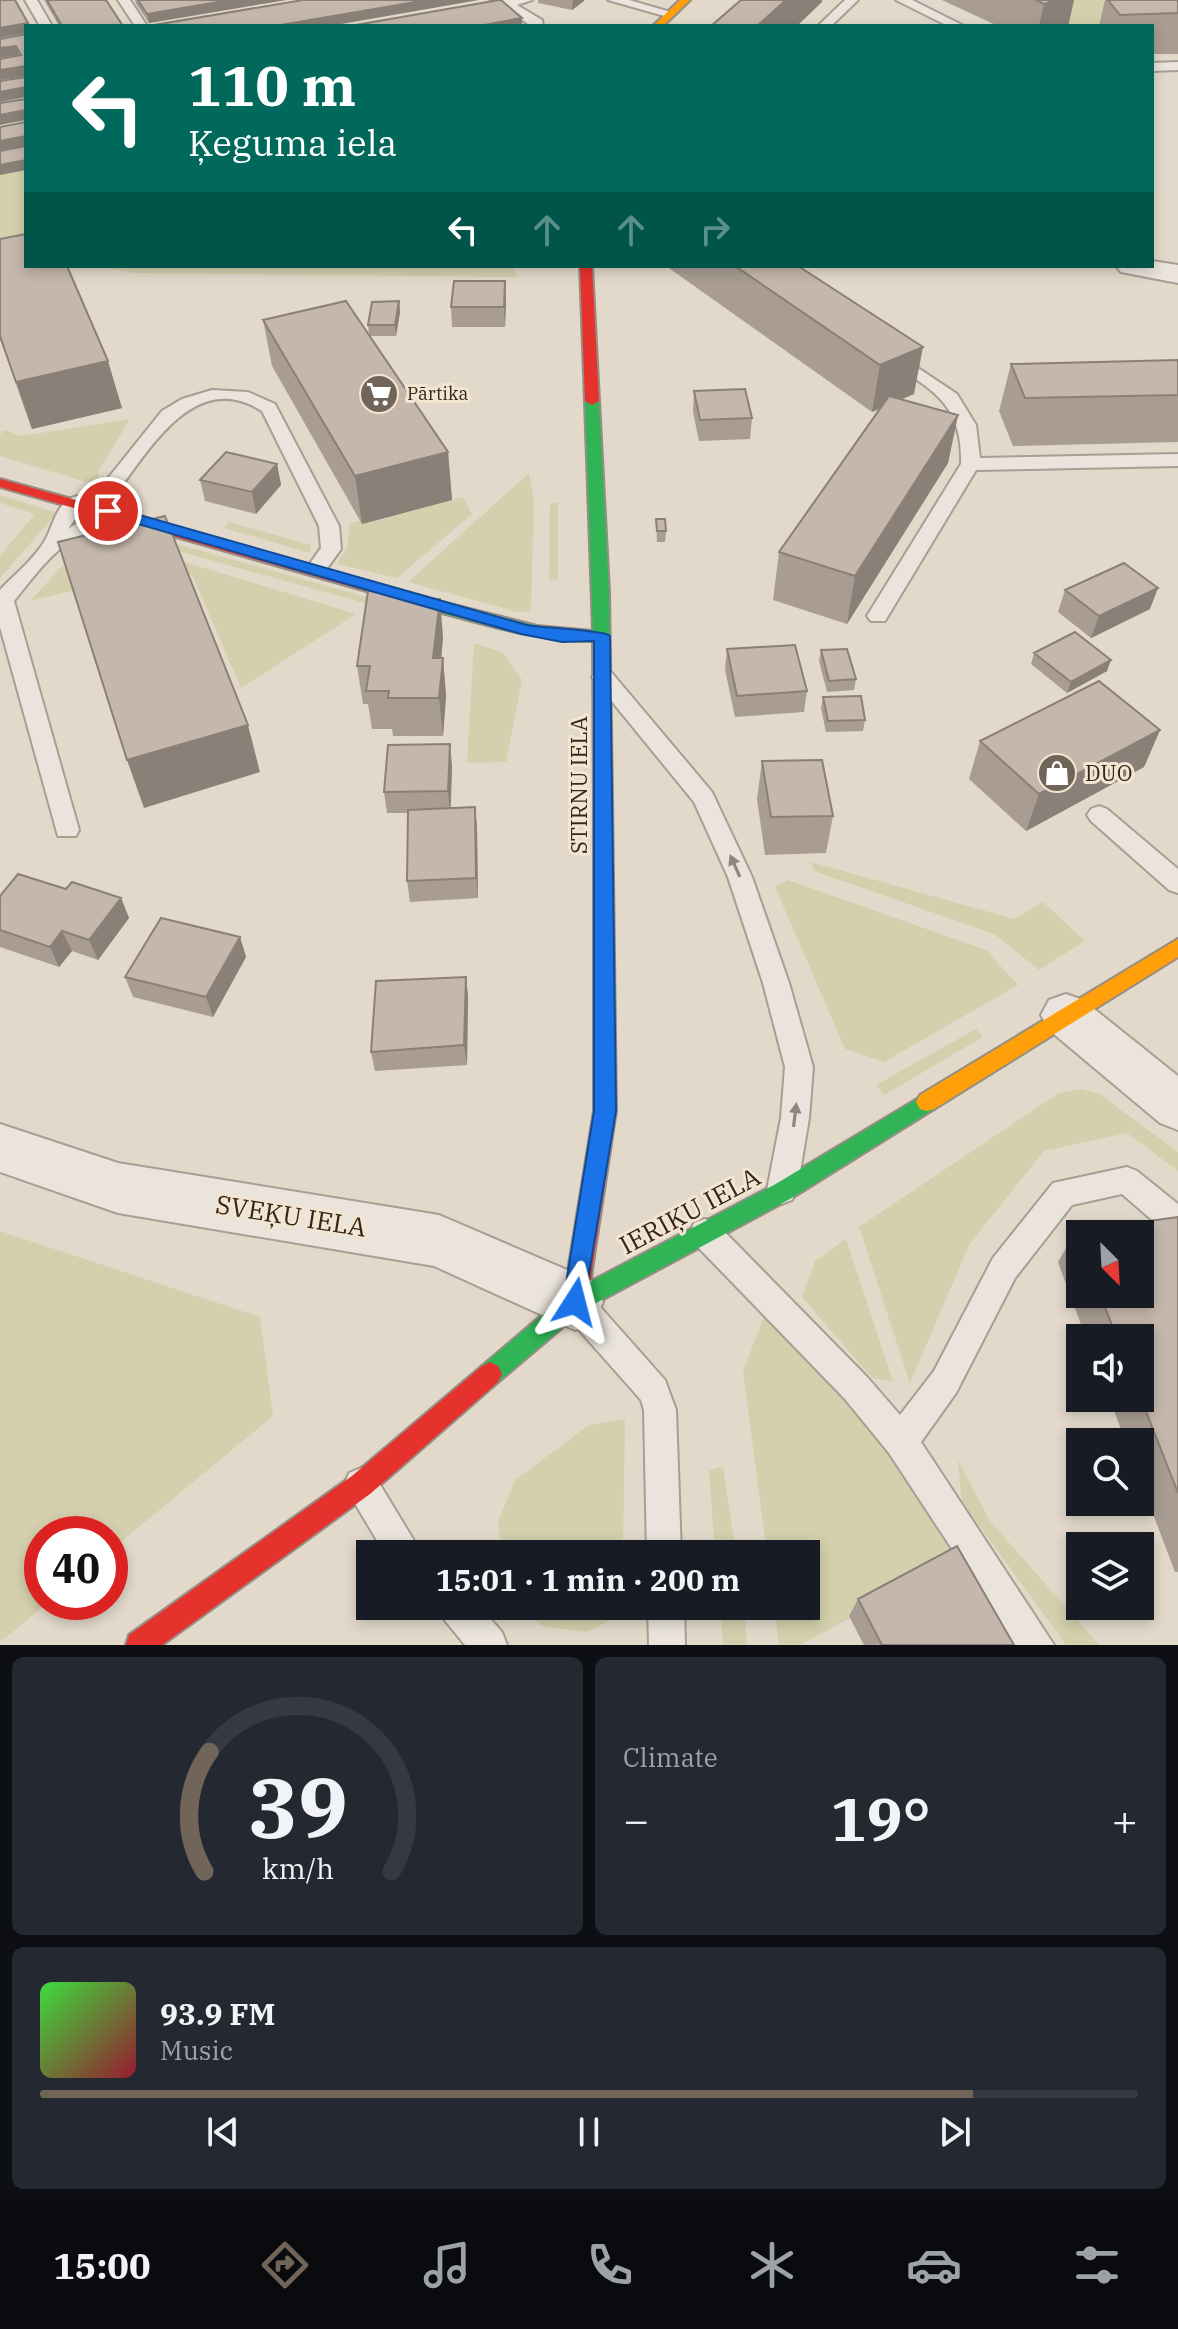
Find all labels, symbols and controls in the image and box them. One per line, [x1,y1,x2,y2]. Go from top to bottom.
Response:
text: 110 m [188,49,356,121]
icon: left [56,56,160,160]
text: Ķeguma iela [188,119,397,166]
icon: left [441,208,485,252]
icon: ahead [525,208,569,252]
icon: ahead [609,208,653,252]
icon: right [693,208,737,252]
supermarket icon: Pārtika [358,373,400,415]
place label: Pārtika [407,382,468,405]
pin [74,477,142,545]
icon: arrive [86,489,130,533]
street label: STIRNU IELA [564,716,593,854]
shop icon: DUO [1036,752,1078,794]
place label: DUO [1085,758,1132,787]
one-way arrow [728,854,742,877]
one-way arrow [789,1102,802,1127]
street label: IERIĶU IELA [613,1159,766,1261]
street label: SVEĶU IELA [214,1186,369,1244]
north arrow [1066,1220,1154,1308]
map controls [1066,1220,1154,1620]
position arrow [533,1260,617,1344]
button: sound [1066,1324,1154,1412]
button: search [1066,1428,1154,1516]
speed limit sign: 40 [24,1516,128,1620]
button: layers [1066,1532,1154,1620]
text: 15:01 · 1 min · 200 m [436,1560,740,1599]
text: Climate [623,1740,718,1774]
text: 39 [248,1753,347,1861]
text: 19° [830,1779,931,1858]
text: − [623,1791,649,1848]
text: + [1112,1791,1138,1848]
text: km/h [261,1850,334,1887]
text: 93.9 FM [160,1994,275,2033]
text: Music [160,2033,233,2067]
icon: previous [201,2110,245,2154]
icon: pause [567,2110,611,2154]
icon: next [933,2110,977,2154]
icon: directions [257,2237,313,2293]
icon: music [419,2237,475,2293]
icon: phone [582,2237,638,2293]
icon: climate [744,2237,800,2293]
icon: car [906,2237,962,2293]
icon: filters [1069,2237,1125,2293]
text: 15:00 [53,2242,151,2289]

